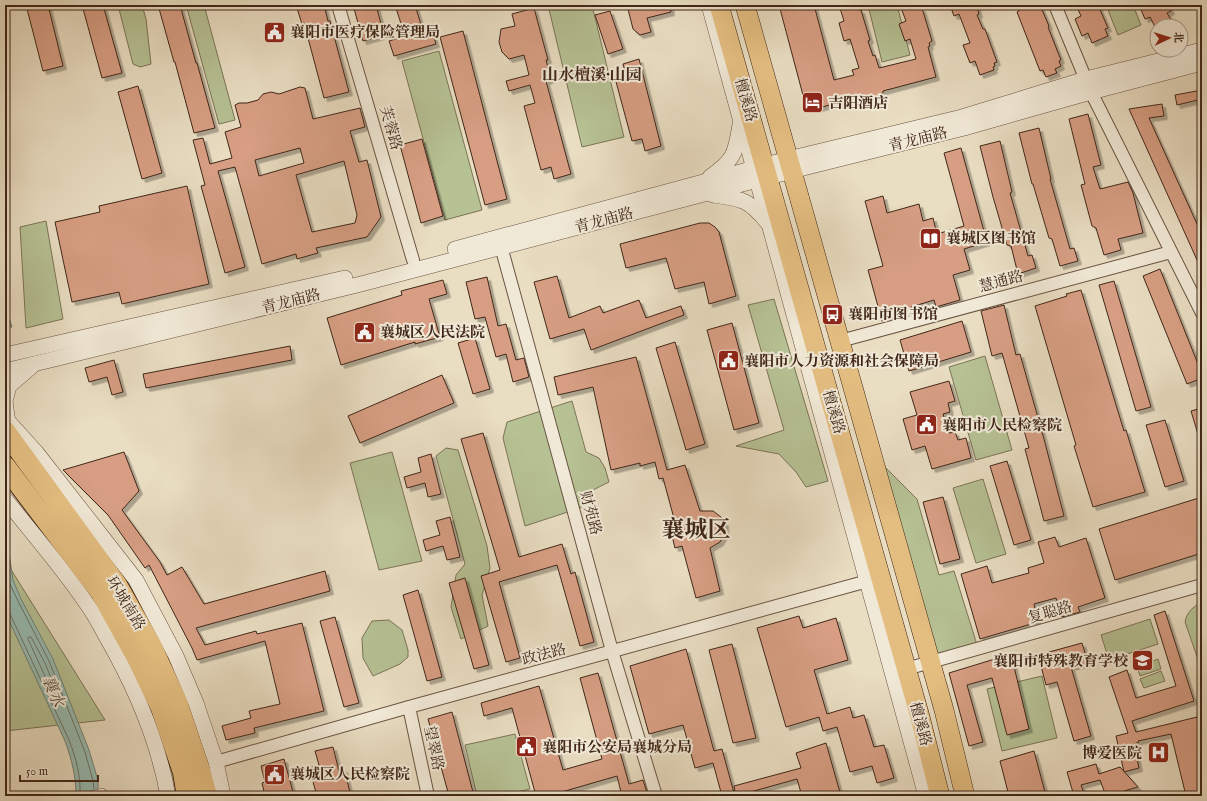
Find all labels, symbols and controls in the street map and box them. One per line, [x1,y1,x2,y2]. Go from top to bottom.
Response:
north arrow [1149,18,1189,58]
public building icon: 襄阳市医疗保险管理局 [261,19,287,45]
place label: 襄阳市医疗保险管理局 [290,23,440,42]
text: 北 [1171,31,1185,43]
district label: 山水檀溪·山园 [542,65,642,86]
street label: 檀溪路 [730,76,761,124]
hotel icon: 吉阳酒店 [800,90,826,116]
place label: 吉阳酒店 [828,94,888,113]
street label: 芙蓉路 [375,104,406,152]
street label: 青龙庙路 [887,123,950,156]
street label: 青龙庙路 [573,204,636,237]
library icon: 襄城区图书馆 [917,225,943,251]
place label: 襄城区图书馆 [946,229,1036,248]
street label: 慧通路 [977,266,1025,296]
street label: 青龙庙路 [260,285,323,318]
bus stop icon: 襄阳市图书馆 [819,301,845,327]
place label: 襄阳市图书馆 [848,305,938,324]
public building icon: 襄城区人民法院 [352,319,378,345]
place label: 襄城区人民法院 [380,323,485,342]
public building icon: 襄阳市人力资源和社会保障局 [716,348,742,374]
place label: 襄阳市人力资源和社会保障局 [744,352,939,371]
street label: 檀溪路 [818,388,849,436]
public building icon: 襄阳市人民检察院 [913,412,939,438]
place label: 襄阳市人民检察院 [942,416,1062,435]
street label: 财苑路 [576,489,606,537]
district label: 襄城区 [662,516,731,545]
street label: 环城南路 [102,573,149,634]
street label: 复聪路 [1026,597,1074,628]
street label: 政法路 [520,639,568,669]
school or university icon: 襄阳市特殊教育学校 [1130,648,1156,674]
place label: 襄阳市特殊教育学校 [993,652,1129,671]
water label: 襄水 [37,673,68,712]
street label: 檀溪路 [906,700,936,748]
street label: 望翠路 [420,724,447,772]
public building icon: 襄阳市公安局襄城分局 [513,734,539,760]
place label: 襄阳市公安局襄城分局 [542,738,692,757]
hospital icon: 博爱医院 [1145,740,1171,766]
place label: 博爱医院 [1082,744,1142,763]
scale bar [20,757,98,783]
public building icon: 襄城区人民检察院 [262,761,288,787]
text: 50 m [26,764,48,779]
place label: 襄城区人民检察院 [290,765,410,784]

